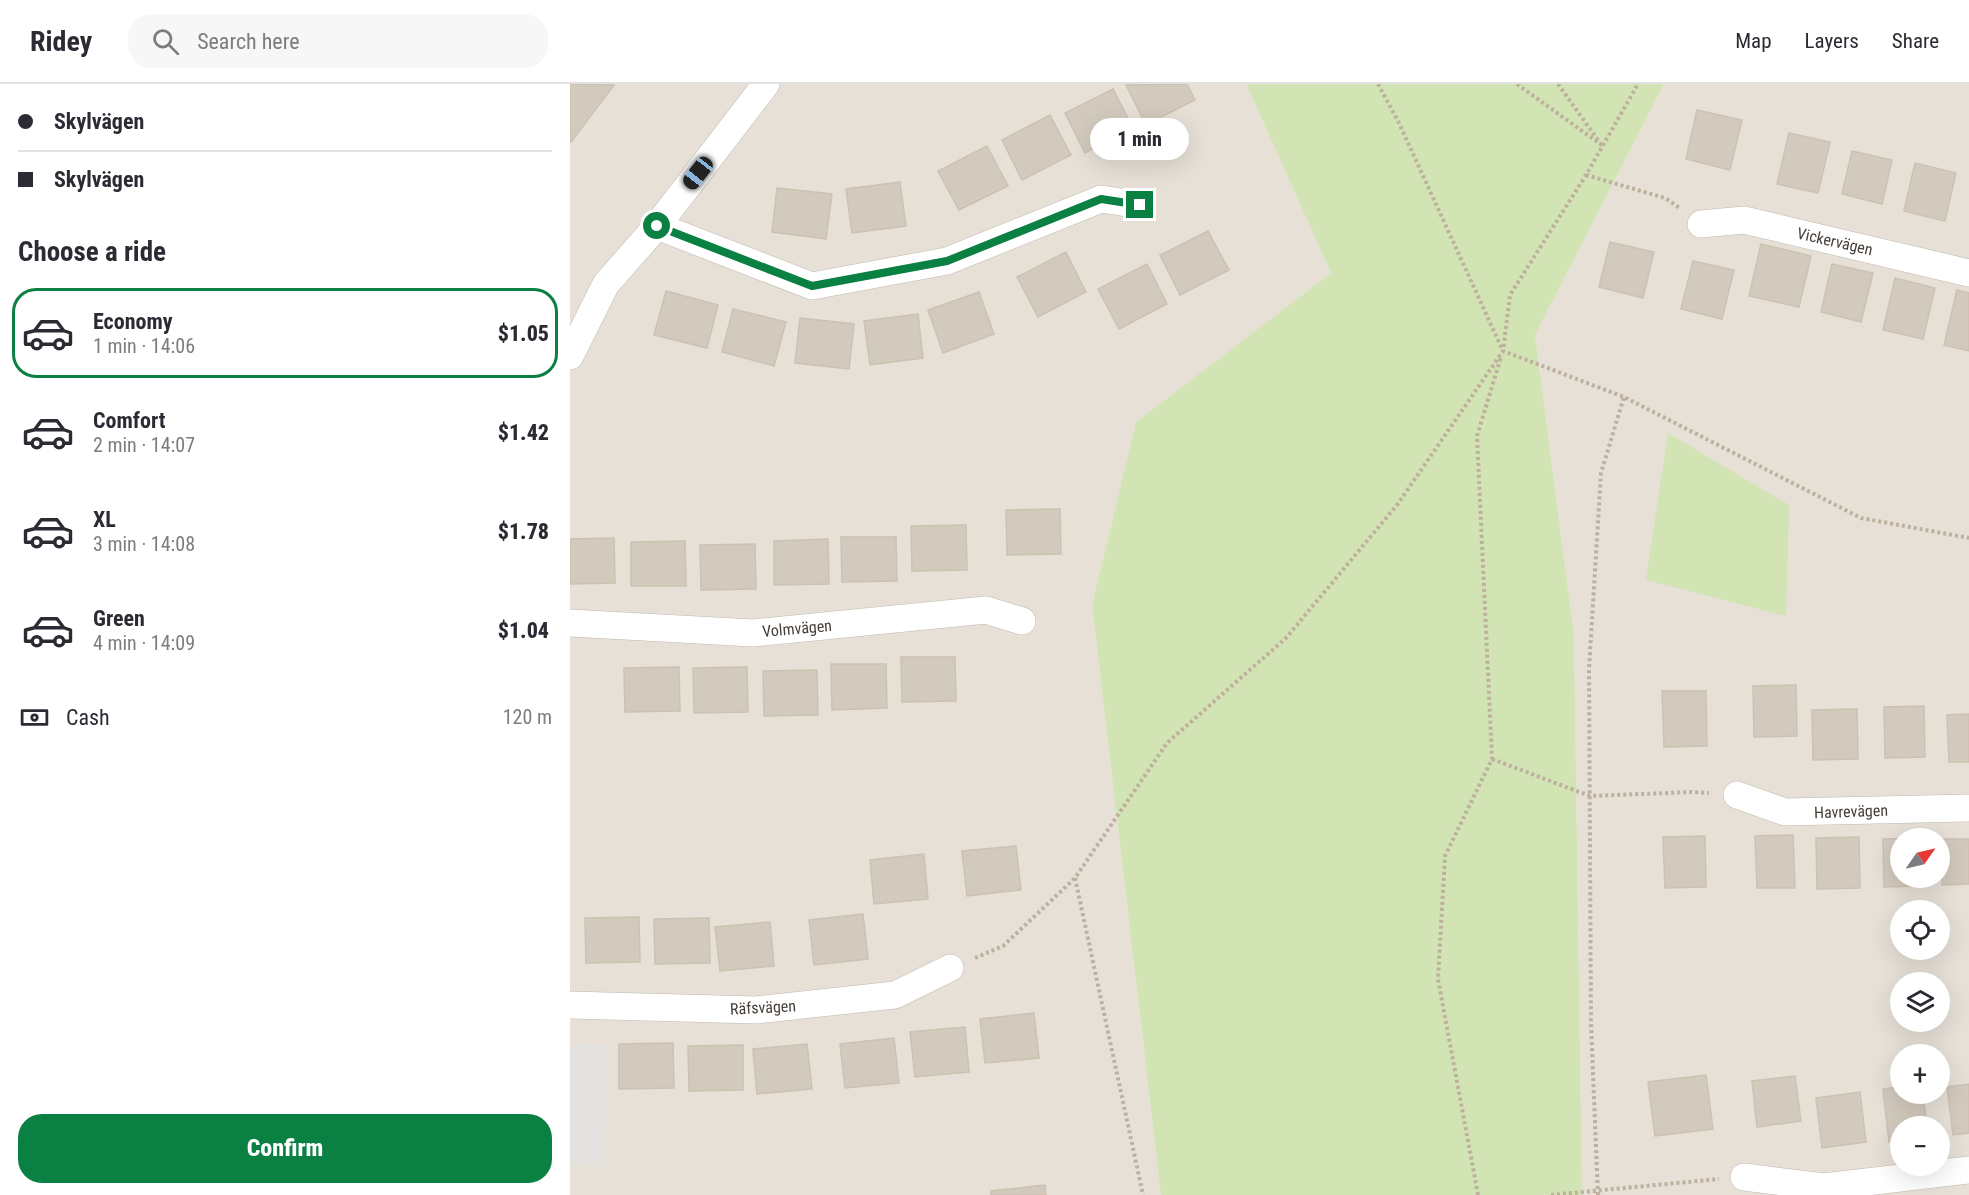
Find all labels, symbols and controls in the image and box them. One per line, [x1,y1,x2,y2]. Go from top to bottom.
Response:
search box [128,14,548,68]
text: Ridey [30,25,92,58]
icon: search [149,25,182,58]
text: Search here [197,29,299,54]
text: Map [1735,29,1772,53]
text: Layers [1805,29,1859,53]
text: Share [1892,29,1939,53]
text: Skylvägen [54,109,144,134]
callout: 1 min [1090,118,1190,160]
text: 1 min [1117,127,1162,151]
car [680,153,716,193]
text: Skylvägen [54,167,144,192]
route end [1126,191,1153,218]
route start [643,212,670,239]
street label: Vickervägen [1795,224,1875,259]
text: Choose a ride [18,236,166,268]
icon: car [21,306,75,360]
text: Economy [93,309,173,334]
text: $1.05 [498,321,549,346]
text: 1 min · 14:06 [93,334,195,358]
icon: car [21,405,75,459]
text: Comfort [93,408,166,433]
text: $1.42 [498,420,549,445]
text: 2 min · 14:07 [93,433,195,457]
icon: car [21,504,75,558]
text: XL [93,507,116,532]
text: $1.78 [498,519,549,544]
text: 3 min · 14:08 [93,532,195,556]
icon: car [21,603,75,657]
text: Green [93,606,145,631]
street label: Volmvägen [761,616,833,641]
text: $1.04 [498,618,549,643]
text: 4 min · 14:09 [93,631,195,655]
icon: cash [18,701,51,734]
text: Cash [66,705,110,730]
text: 120 m [503,705,552,729]
street label: Havrevägen [1814,801,1888,822]
north arrow [1890,828,1950,888]
map controls [1890,828,1950,1176]
button: locate [1890,900,1950,960]
button: layers [1890,972,1950,1032]
street label: Räfsvägen [730,996,797,1019]
button: + [1890,1044,1950,1104]
button: Confirm [18,1114,552,1183]
button: − [1890,1116,1950,1176]

